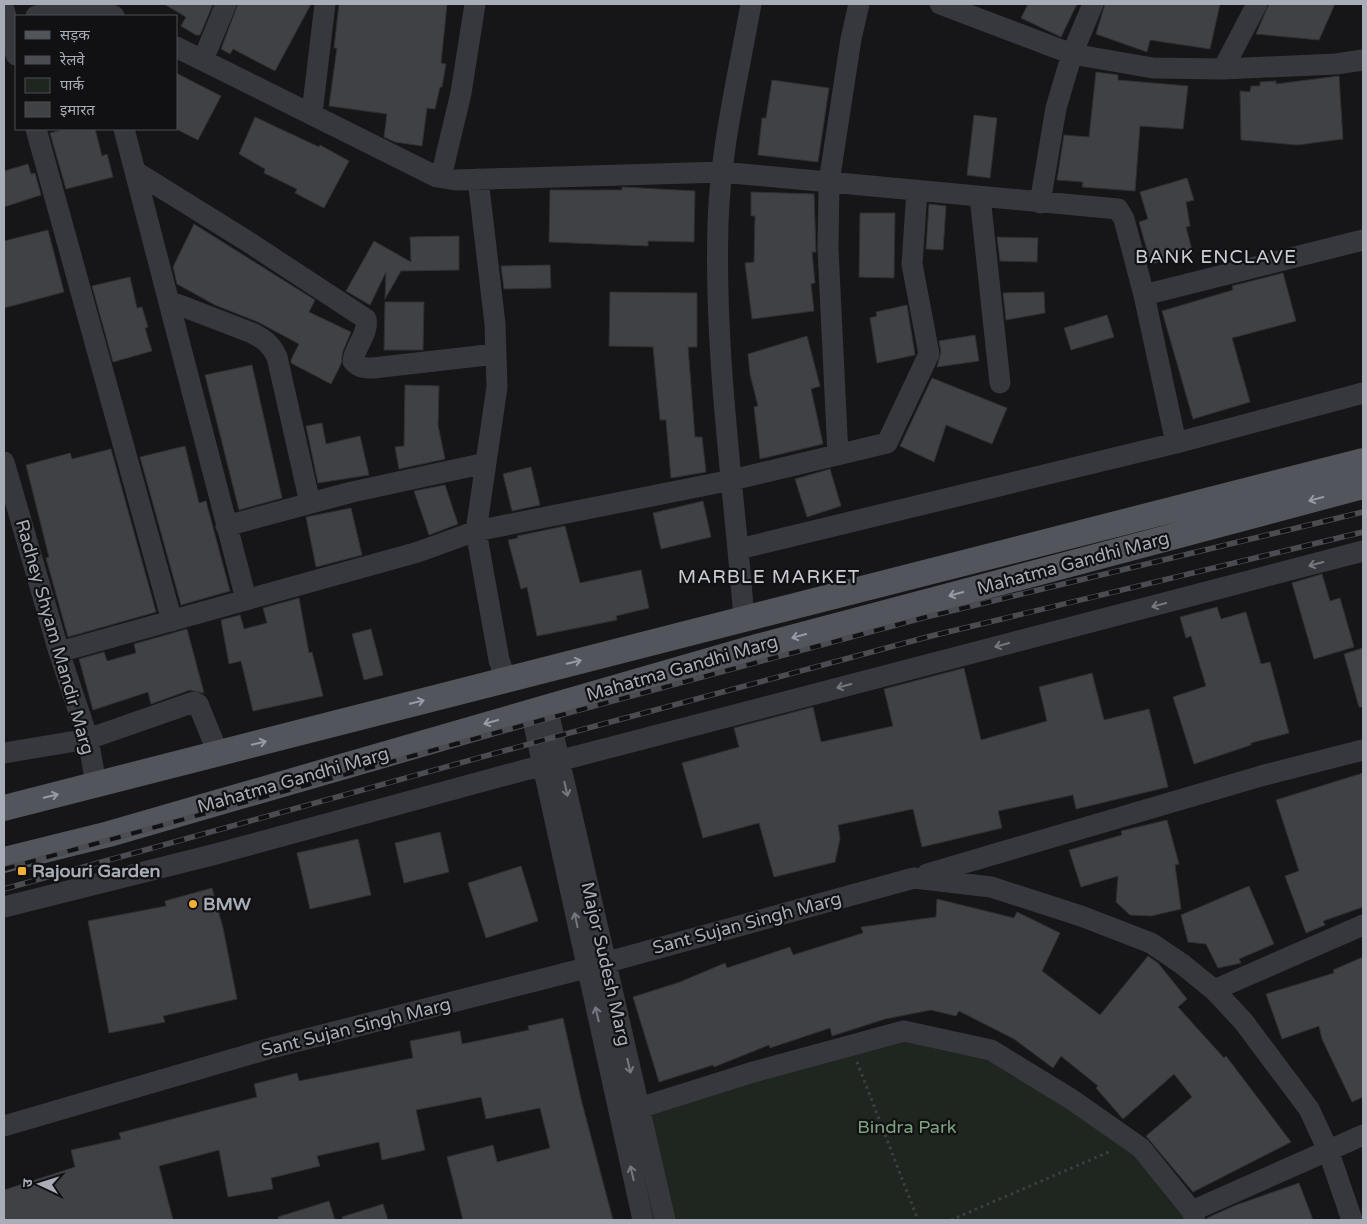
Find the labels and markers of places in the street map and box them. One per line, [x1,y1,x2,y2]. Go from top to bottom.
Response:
place label: Rajouri Garden [32,860,160,882]
marker: Rajouri Garden [16,865,28,877]
place label: BMW [203,893,252,915]
marker: BMW [187,898,199,910]

